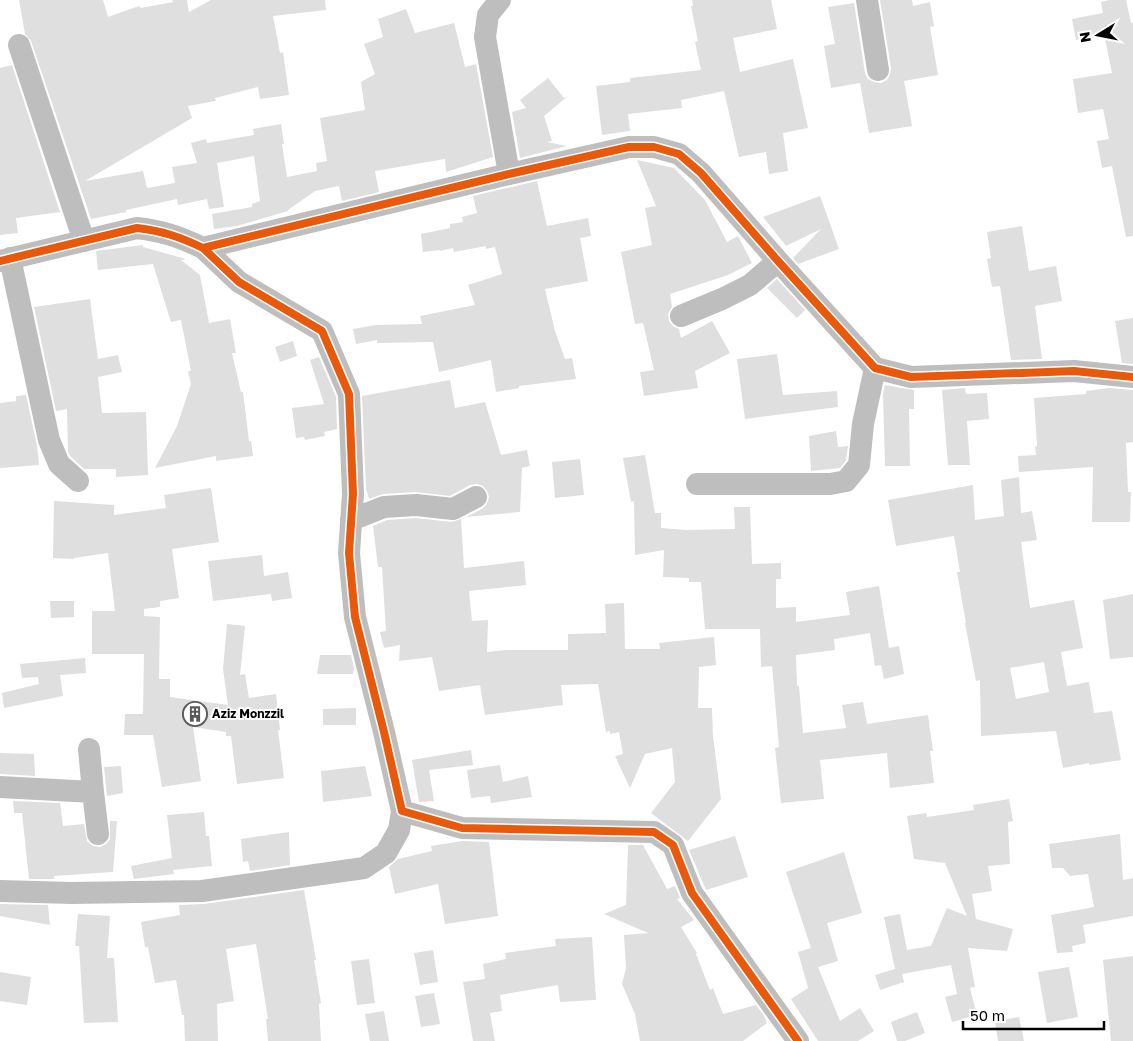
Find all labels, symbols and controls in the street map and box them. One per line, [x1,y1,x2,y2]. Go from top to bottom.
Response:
north arrow [1073,10,1123,60]
text: N [1075,31,1094,44]
building icon: Aziz Monzzil [182,701,208,727]
place label: Aziz Monzzil [212,706,284,721]
scale bar [963,998,1104,1030]
text: 50 m [970,1006,1005,1024]

